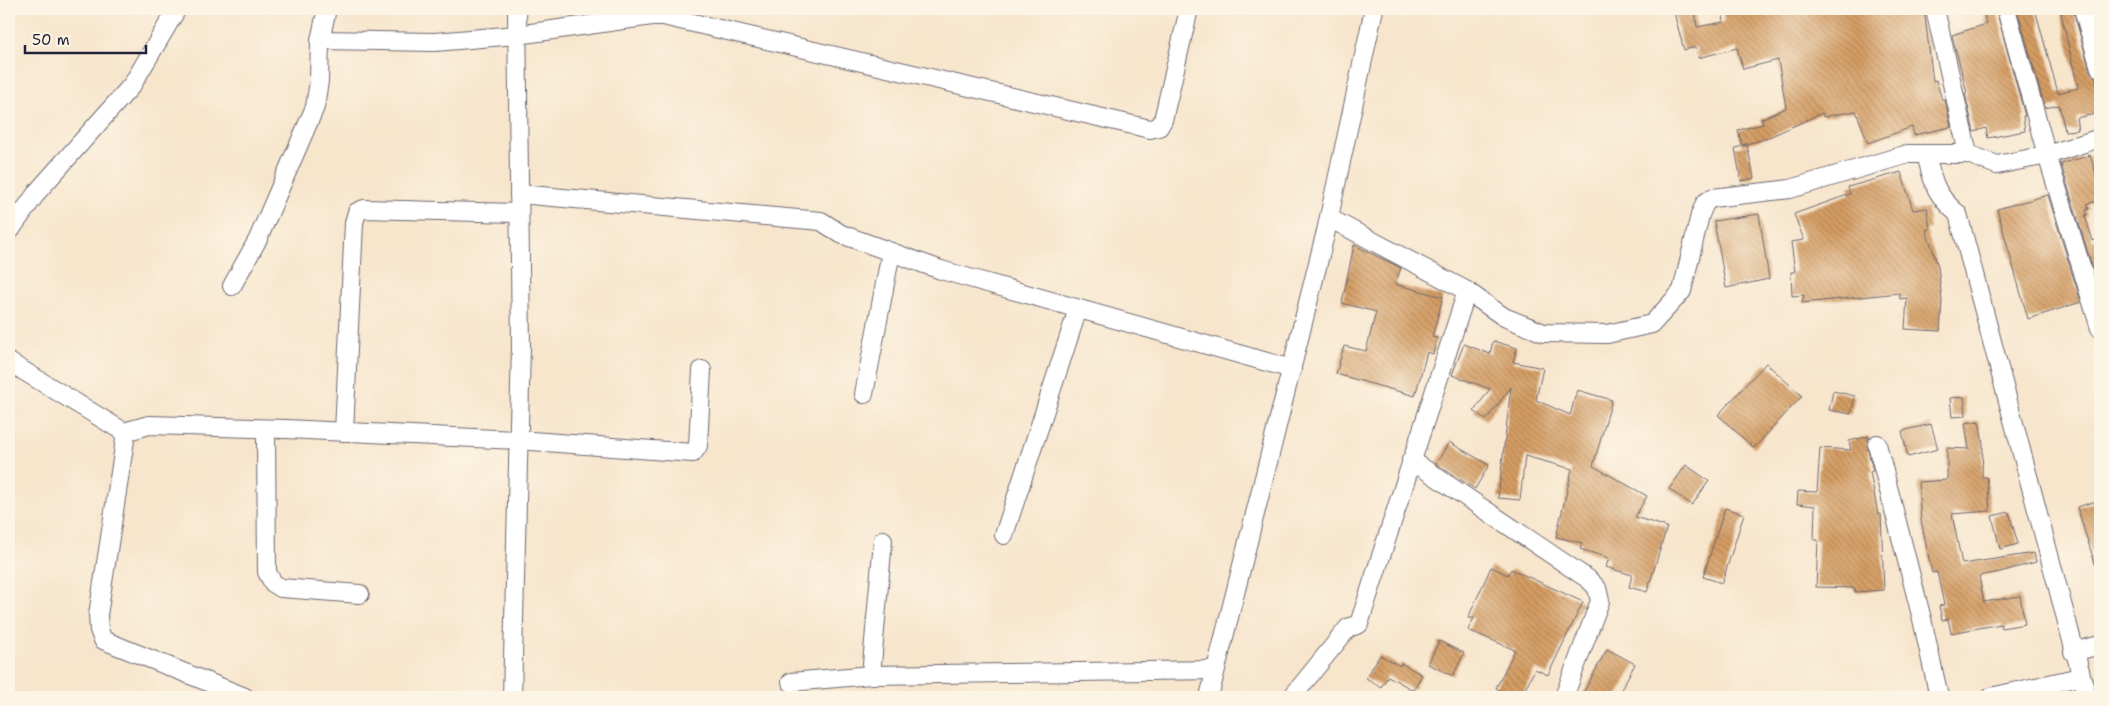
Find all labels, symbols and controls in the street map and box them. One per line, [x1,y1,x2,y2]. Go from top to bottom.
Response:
scale bar [25,22,146,54]
text: 50 m [32,30,70,50]

